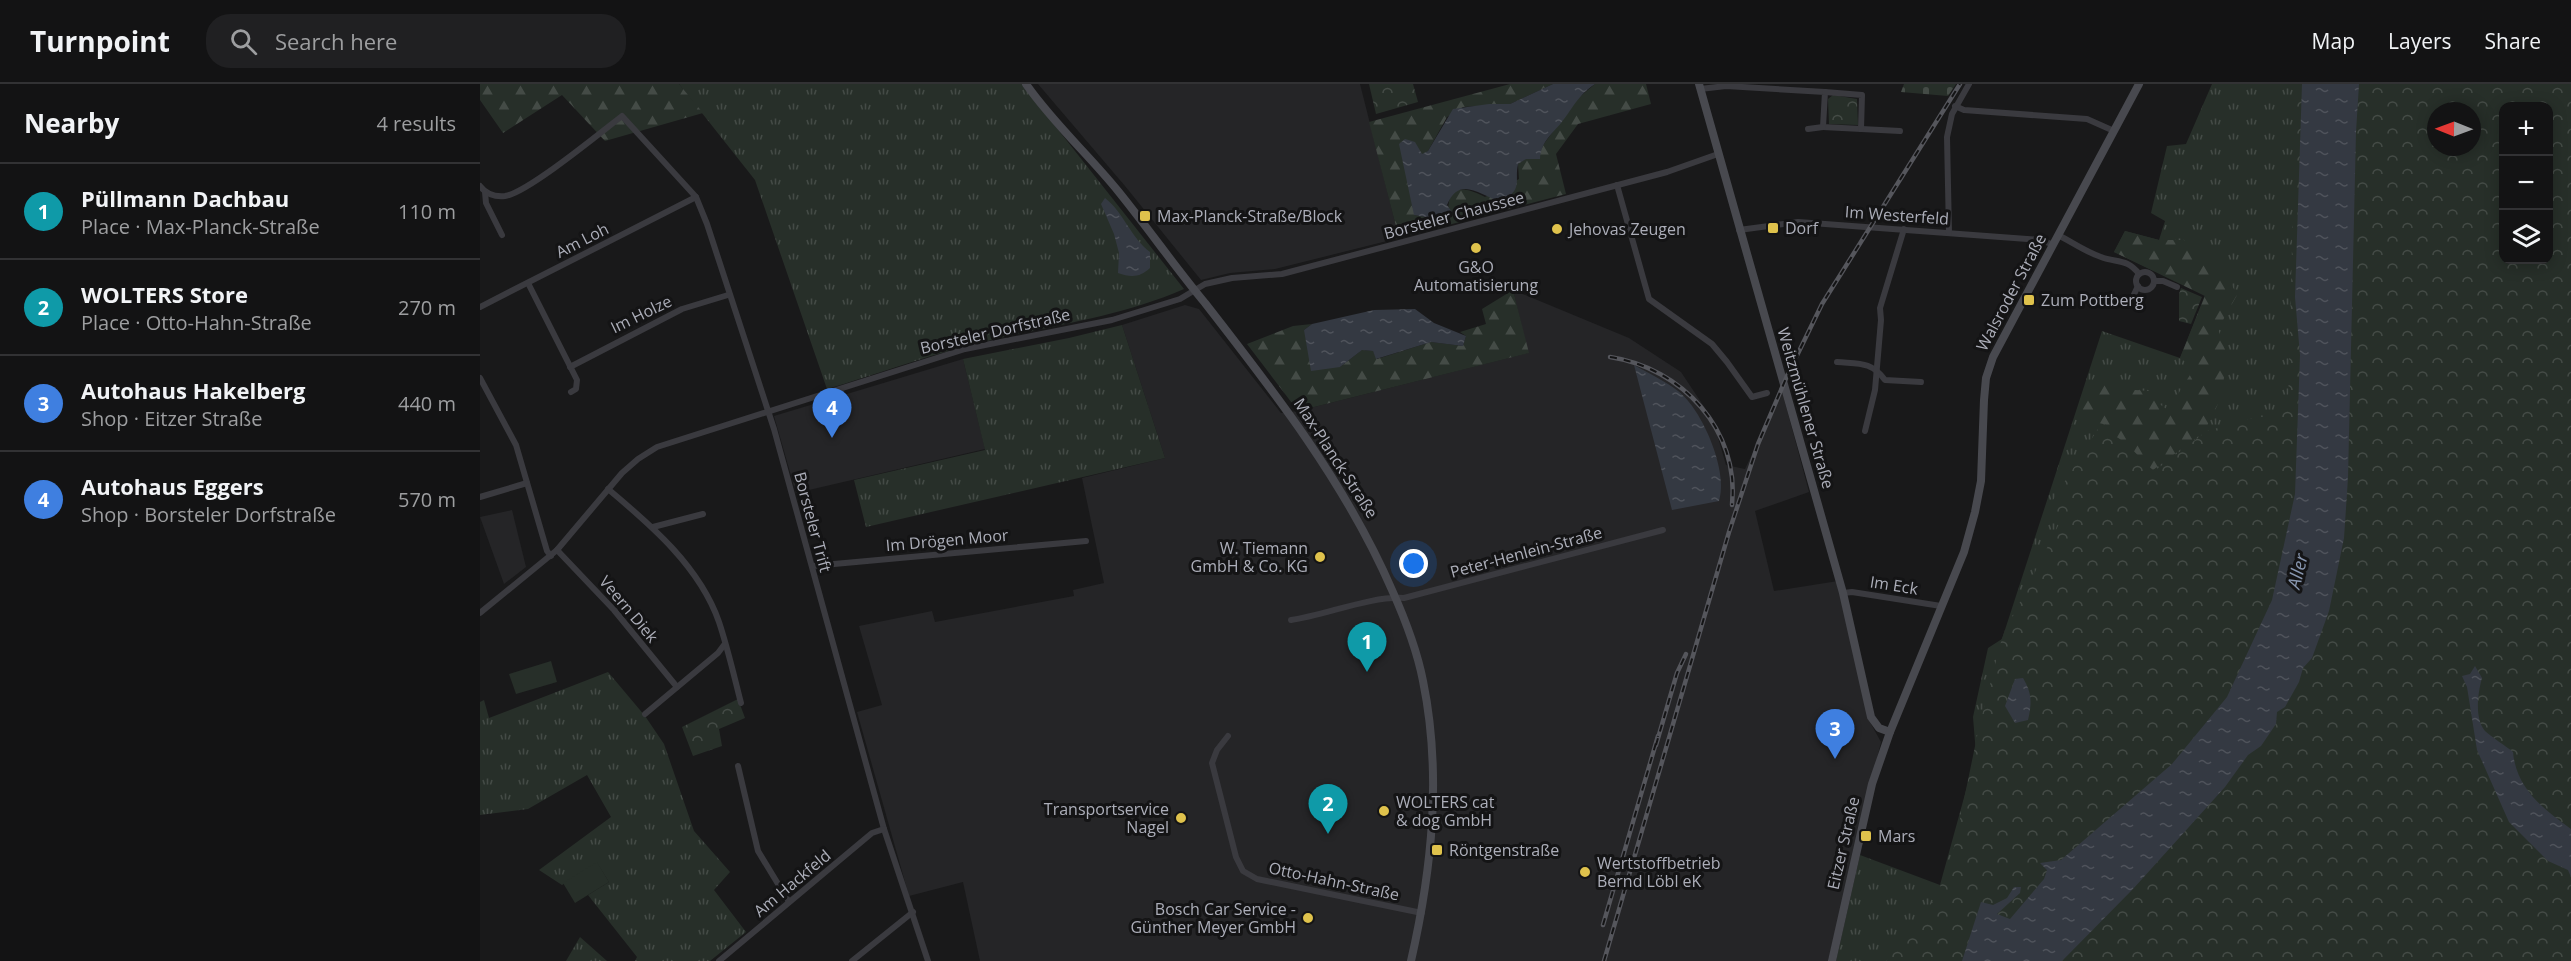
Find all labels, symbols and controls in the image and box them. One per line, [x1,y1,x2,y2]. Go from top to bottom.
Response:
search box [206,14,626,68]
text: Turnpoint [30,22,170,60]
icon: search [227,25,260,58]
text: Search here [275,26,397,56]
text: Map [2312,27,2355,55]
text: Layers [2388,27,2452,55]
text: Share [2485,27,2541,55]
north arrow [2427,102,2481,156]
map controls [2499,102,2553,264]
button: + [2499,102,2553,156]
text: Nearby [24,105,119,141]
text: 4 results [376,110,456,137]
button: − [2499,156,2553,210]
text: Püllmann Dachbau [81,183,289,213]
street label: Borsteler Chaussee [1381,186,1527,244]
text: 1 [38,198,49,225]
text: 110 m [398,198,456,225]
street label: Im Westerfeld [1844,200,1950,230]
place label: Max-Planck-Straße/Block [1157,205,1343,227]
marker: Max-Planck-Straße/Block [1138,209,1152,223]
button: layers [2499,210,2553,264]
text: Place · Max-Planck-Straße [81,213,320,240]
street label: Am Loh [552,217,612,263]
place label: Dorf [1785,217,1820,239]
place label: Jehovas Zeugen [1567,218,1686,240]
marker: Dorf [1766,221,1780,235]
marker: Jehovas Zeugen [1550,222,1564,236]
street label: Walsroder Straße [1971,230,2051,354]
marker: G&O Automatisierung [1469,241,1483,255]
place label: G&O Automatisierung [1414,256,1538,296]
text: WOLTERS Store [81,279,248,309]
place label: Zum Pottberg [2041,289,2144,311]
street label: Im Holze [607,290,675,338]
marker: Zum Pottberg [2022,293,2036,307]
text: 2 [38,294,49,321]
text: 270 m [398,294,456,321]
street label: Borsteler Dorfstraße [918,303,1072,359]
text: Place · Otto-Hahn-Straße [81,309,312,336]
street label: Weitzmühlener Straße [1772,325,1840,491]
text: Autohaus Hakelberg [81,375,305,405]
pin: 4 [812,388,852,438]
text: 3 [38,390,49,417]
text: 440 m [398,390,456,417]
street label: Max-Planck-Straße [1289,394,1383,522]
text: Shop · Eitzer Straße [81,405,262,432]
street label: Borsteler Trift [789,469,837,575]
text: Autohaus Eggers [81,471,264,501]
text: 4 [38,486,49,513]
text: 570 m [398,486,456,513]
text: Shop · Borsteler Dorfstraße [81,501,336,528]
street label: Peter-Henlein-Straße [1448,521,1604,583]
street label: Im Drögen Moor [885,524,1010,556]
place label: W. Tiemann GmbH & Co. KG [1191,537,1308,577]
your location [1399,549,1428,578]
marker: W. Tiemann GmbH & Co. KG [1313,550,1327,564]
water label: Aller [2281,550,2313,593]
street label: Im Eck [1868,570,1920,600]
street label: Veern Diek [595,571,664,648]
pin: 1 [1348,622,1386,672]
pin: 3 [1816,710,1854,759]
pin: 2 [1308,784,1348,834]
place label: WOLTERS cat & dog GmbH [1396,791,1495,831]
street label: Eitzer Straße [1822,794,1864,892]
place label: Transportservice Nagel [1044,798,1169,838]
marker: WOLTERS cat & dog GmbH [1377,804,1391,818]
marker: Transportservice Nagel [1174,811,1188,825]
place label: Mars [1878,825,1915,847]
marker: Mars [1859,829,1873,843]
place label: Röntgenstraße [1449,839,1559,861]
marker: Röntgenstraße [1430,843,1444,857]
street label: Am Hackfeld [749,844,835,922]
place label: Wertstoffbetrieb Bernd Löbl eK [1597,852,1721,892]
street label: Otto-Hahn-Straße [1267,856,1401,906]
marker: Wertstoffbetrieb Bernd Löbl eK [1578,865,1592,879]
place label: Bosch Car Service - Günther Meyer GmbH [1130,898,1296,938]
marker: Bosch Car Service - Günther Meyer GmbH [1301,911,1315,925]

